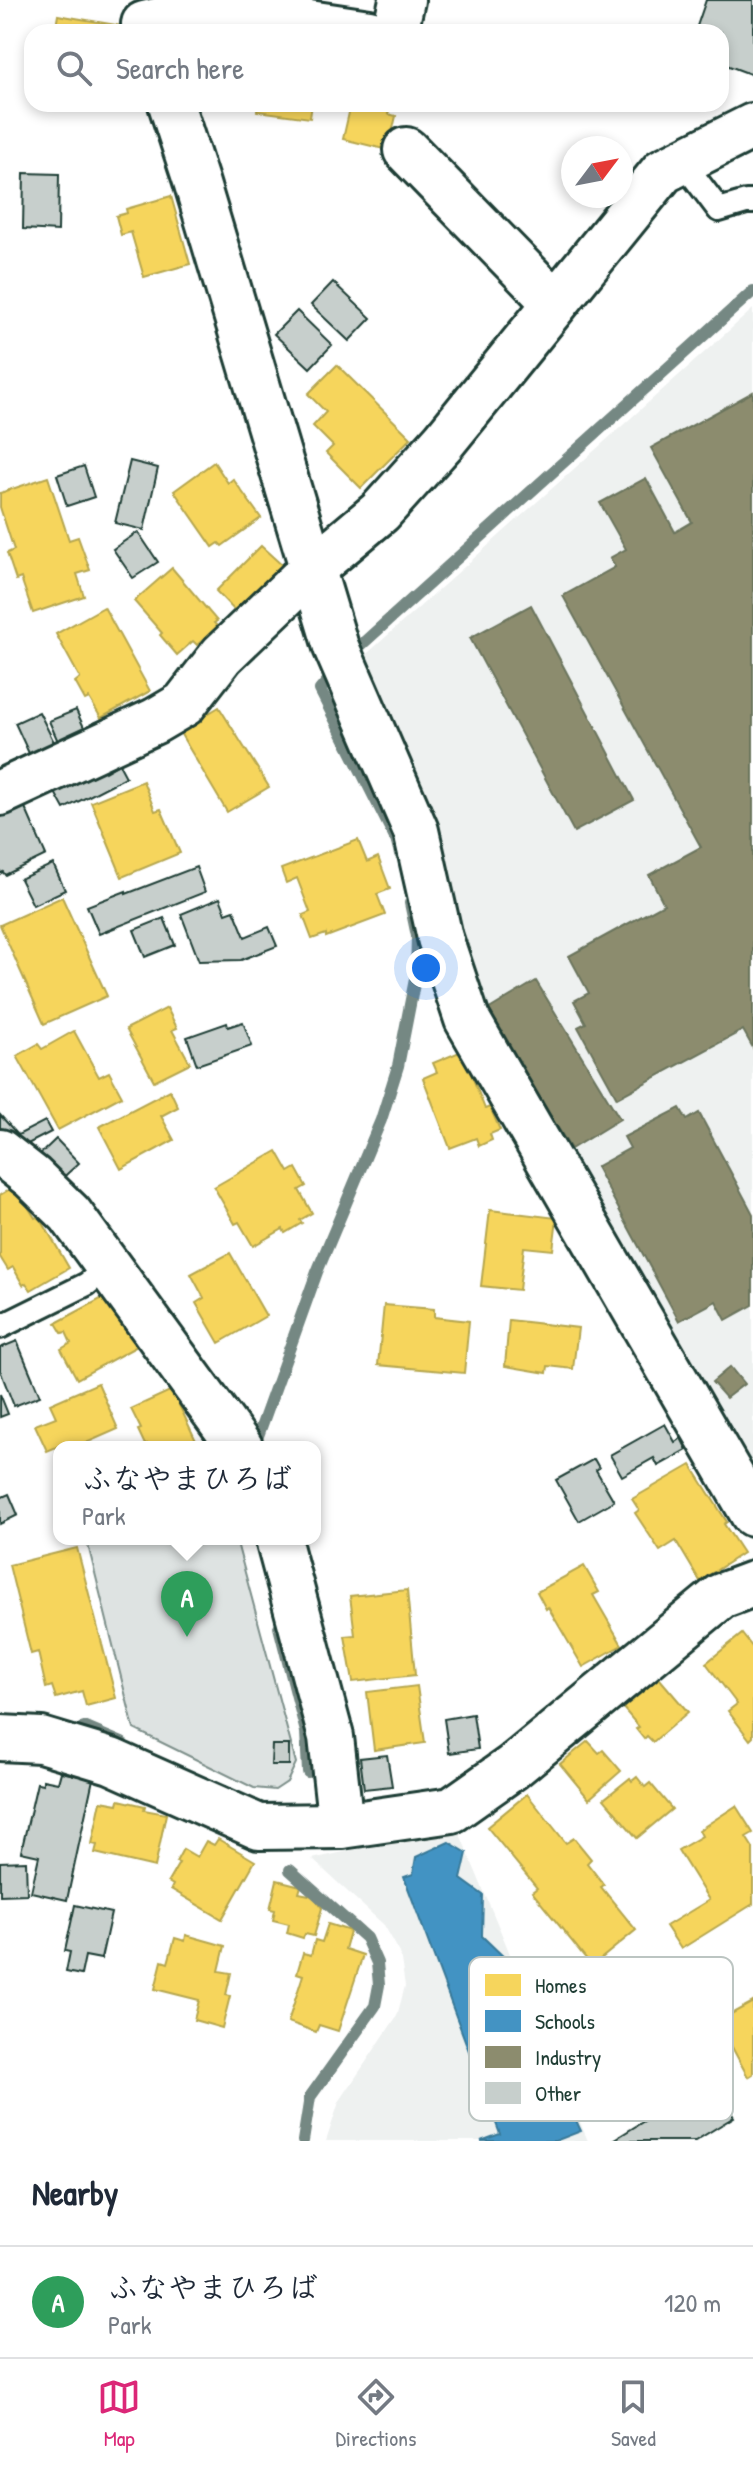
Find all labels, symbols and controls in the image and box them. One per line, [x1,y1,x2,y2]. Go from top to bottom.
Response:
search box [24,24,729,112]
icon: search [52,46,96,90]
text: Search here [116,48,244,88]
north arrow [561,136,633,208]
your location [406,948,446,988]
popup [53,1441,321,1545]
text: ふなやまひろば [82,1458,292,1498]
text: Park [82,1498,126,1533]
pin: A [161,1571,213,1637]
legend [469,1957,733,2121]
text: Homes [535,1970,586,2000]
text: Schools [535,2006,595,2036]
text: Industry [535,2042,601,2072]
text: Other [535,2078,582,2108]
text: Nearby [32,2170,118,2216]
text: ふなやまひろば [108,2267,318,2307]
text: A [52,2285,64,2320]
text: 120 m [664,2285,721,2320]
text: Park [108,2307,152,2342]
tab: Map [97,2375,141,2453]
tab: Directions [336,2375,417,2453]
tab: Saved [611,2375,656,2453]

